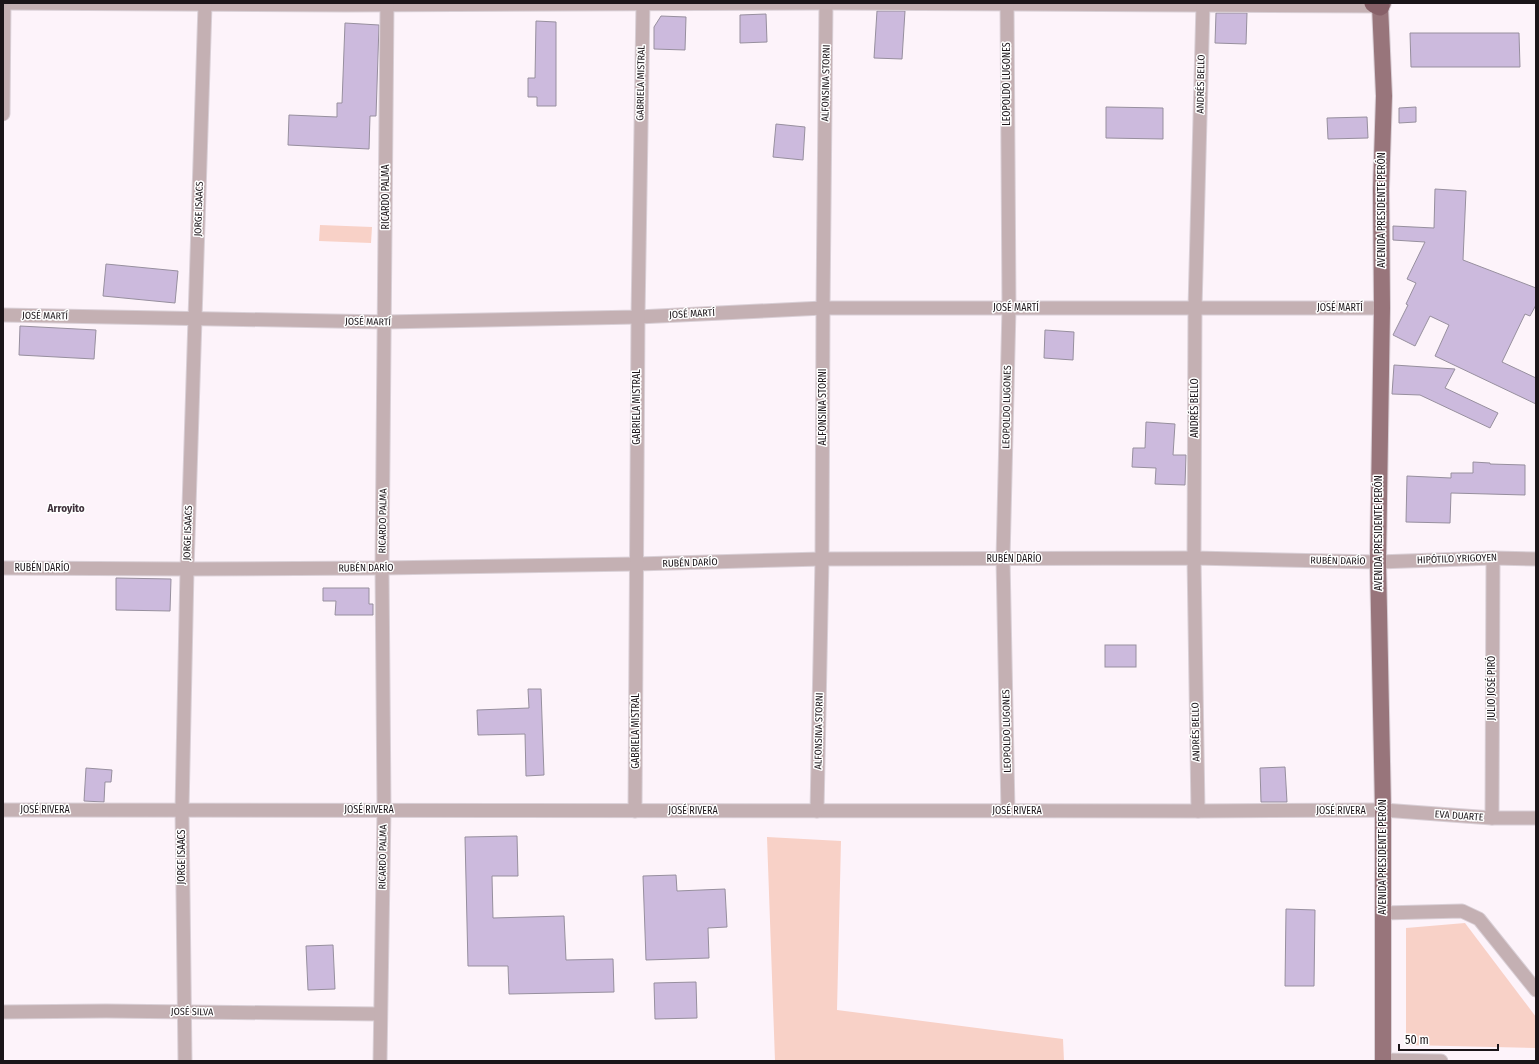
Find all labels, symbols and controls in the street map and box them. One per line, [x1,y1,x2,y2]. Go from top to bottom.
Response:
street label: LEOPOLDO LUGONES [1001,42,1013,126]
street label: ALFONSINA STORNI [819,44,833,122]
street label: GABRIELA MISTRAL [634,45,648,121]
street label: ANDRÉS BELLO [1192,54,1208,114]
street label: AVENIDA PRESIDENTE PERÓN [1374,152,1388,268]
street label: RICARDO PALMA [380,164,392,229]
street label: JORGE ISAACS [192,181,206,237]
street label: JOSÉ MARTÍ [993,300,1039,314]
street label: JOSÉ MARTÍ [1317,300,1363,314]
street label: JOSÉ MARTÍ [669,305,716,321]
street label: JOSÉ MARTÍ [22,308,68,322]
street label: JOSÉ MARTÍ [345,314,391,328]
street label: LEOPOLDO LUGONES [1000,365,1014,449]
street label: GABRIELA MISTRAL [631,369,643,445]
street label: ALFONSINA STORNI [817,369,829,445]
street label: ANDRÉS BELLO [1187,378,1201,438]
street label: AVENIDA PRESIDENTE PERÓN [1371,475,1385,591]
street label: RICARDO PALMA [376,488,390,554]
district label: Arroyito [46,502,85,515]
street label: JORGE ISAACS [181,505,195,561]
street label: HIPÓTILO YRIGOYEN [1417,550,1497,566]
street label: RUBÉN DARÍO [986,551,1042,565]
street label: RUBÉN DARÍO [1310,553,1366,567]
street label: RUBÉN DARÍO [662,554,718,570]
street label: RUBÉN DARÍO [14,560,70,574]
street label: RUBÉN DARÍO [338,560,394,574]
street label: JULIO JOSÉ PIRÓ [1484,656,1498,720]
street label: LEOPOLDO LUGONES [1000,689,1014,773]
street label: ALFONSINA STORNI [812,692,826,770]
street label: GABRIELA MISTRAL [630,693,642,769]
street label: ANDRÉS BELLO [1187,702,1203,762]
street label: AVENIDA PRESIDENTE PERÓN [1375,799,1389,915]
street label: JOSÉ RIVERA [20,802,71,816]
street label: JOSÉ RIVERA [344,802,395,816]
street label: JOSÉ RIVERA [668,803,719,817]
street label: JOSÉ RIVERA [992,803,1043,817]
street label: JOSÉ RIVERA [1316,803,1367,817]
street label: EVA DUARTE [1434,808,1484,824]
street label: RICARDO PALMA [376,824,390,890]
street label: JORGE ISAACS [176,829,188,885]
street label: JOSÉ SILVA [171,1004,214,1018]
scale bar [1399,1026,1498,1052]
text: 50 m [1405,1033,1429,1047]

